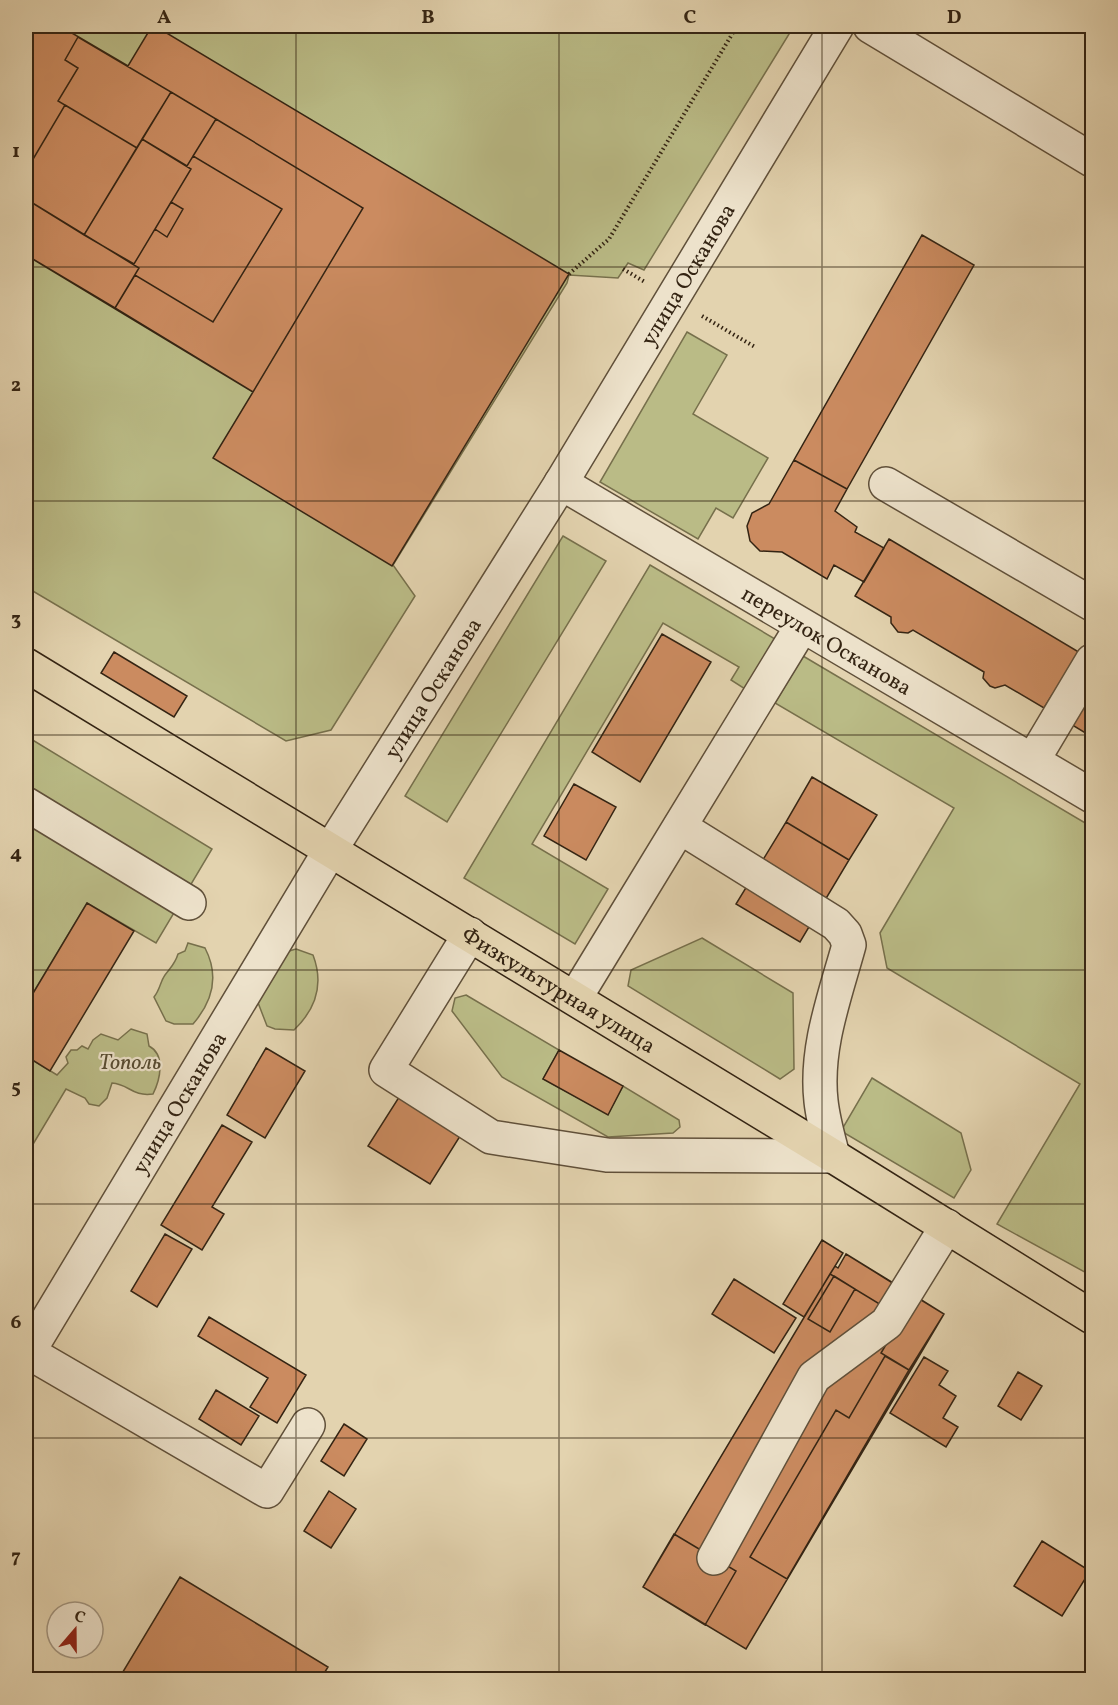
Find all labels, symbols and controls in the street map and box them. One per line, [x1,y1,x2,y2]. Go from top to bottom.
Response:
text: A [157,4,171,32]
text: B [421,4,435,32]
text: C [684,4,697,32]
text: D [947,4,961,32]
text: 1 [12,138,20,166]
street label: улица Осканова [634,198,744,353]
text: 2 [11,372,21,400]
street label: переулок Осканова [735,580,917,704]
text: 3 [11,606,21,634]
street label: улица Осканова [378,613,491,766]
text: 4 [10,840,22,868]
street label: Физкультурная улица [455,921,661,1062]
street label: улица Осканова [126,1026,236,1181]
park label: Тополь [99,1048,161,1079]
text: 5 [11,1074,21,1102]
text: 6 [11,1309,22,1337]
text: 7 [11,1543,21,1571]
north arrow [45,1600,105,1660]
text: С [71,1606,88,1630]

